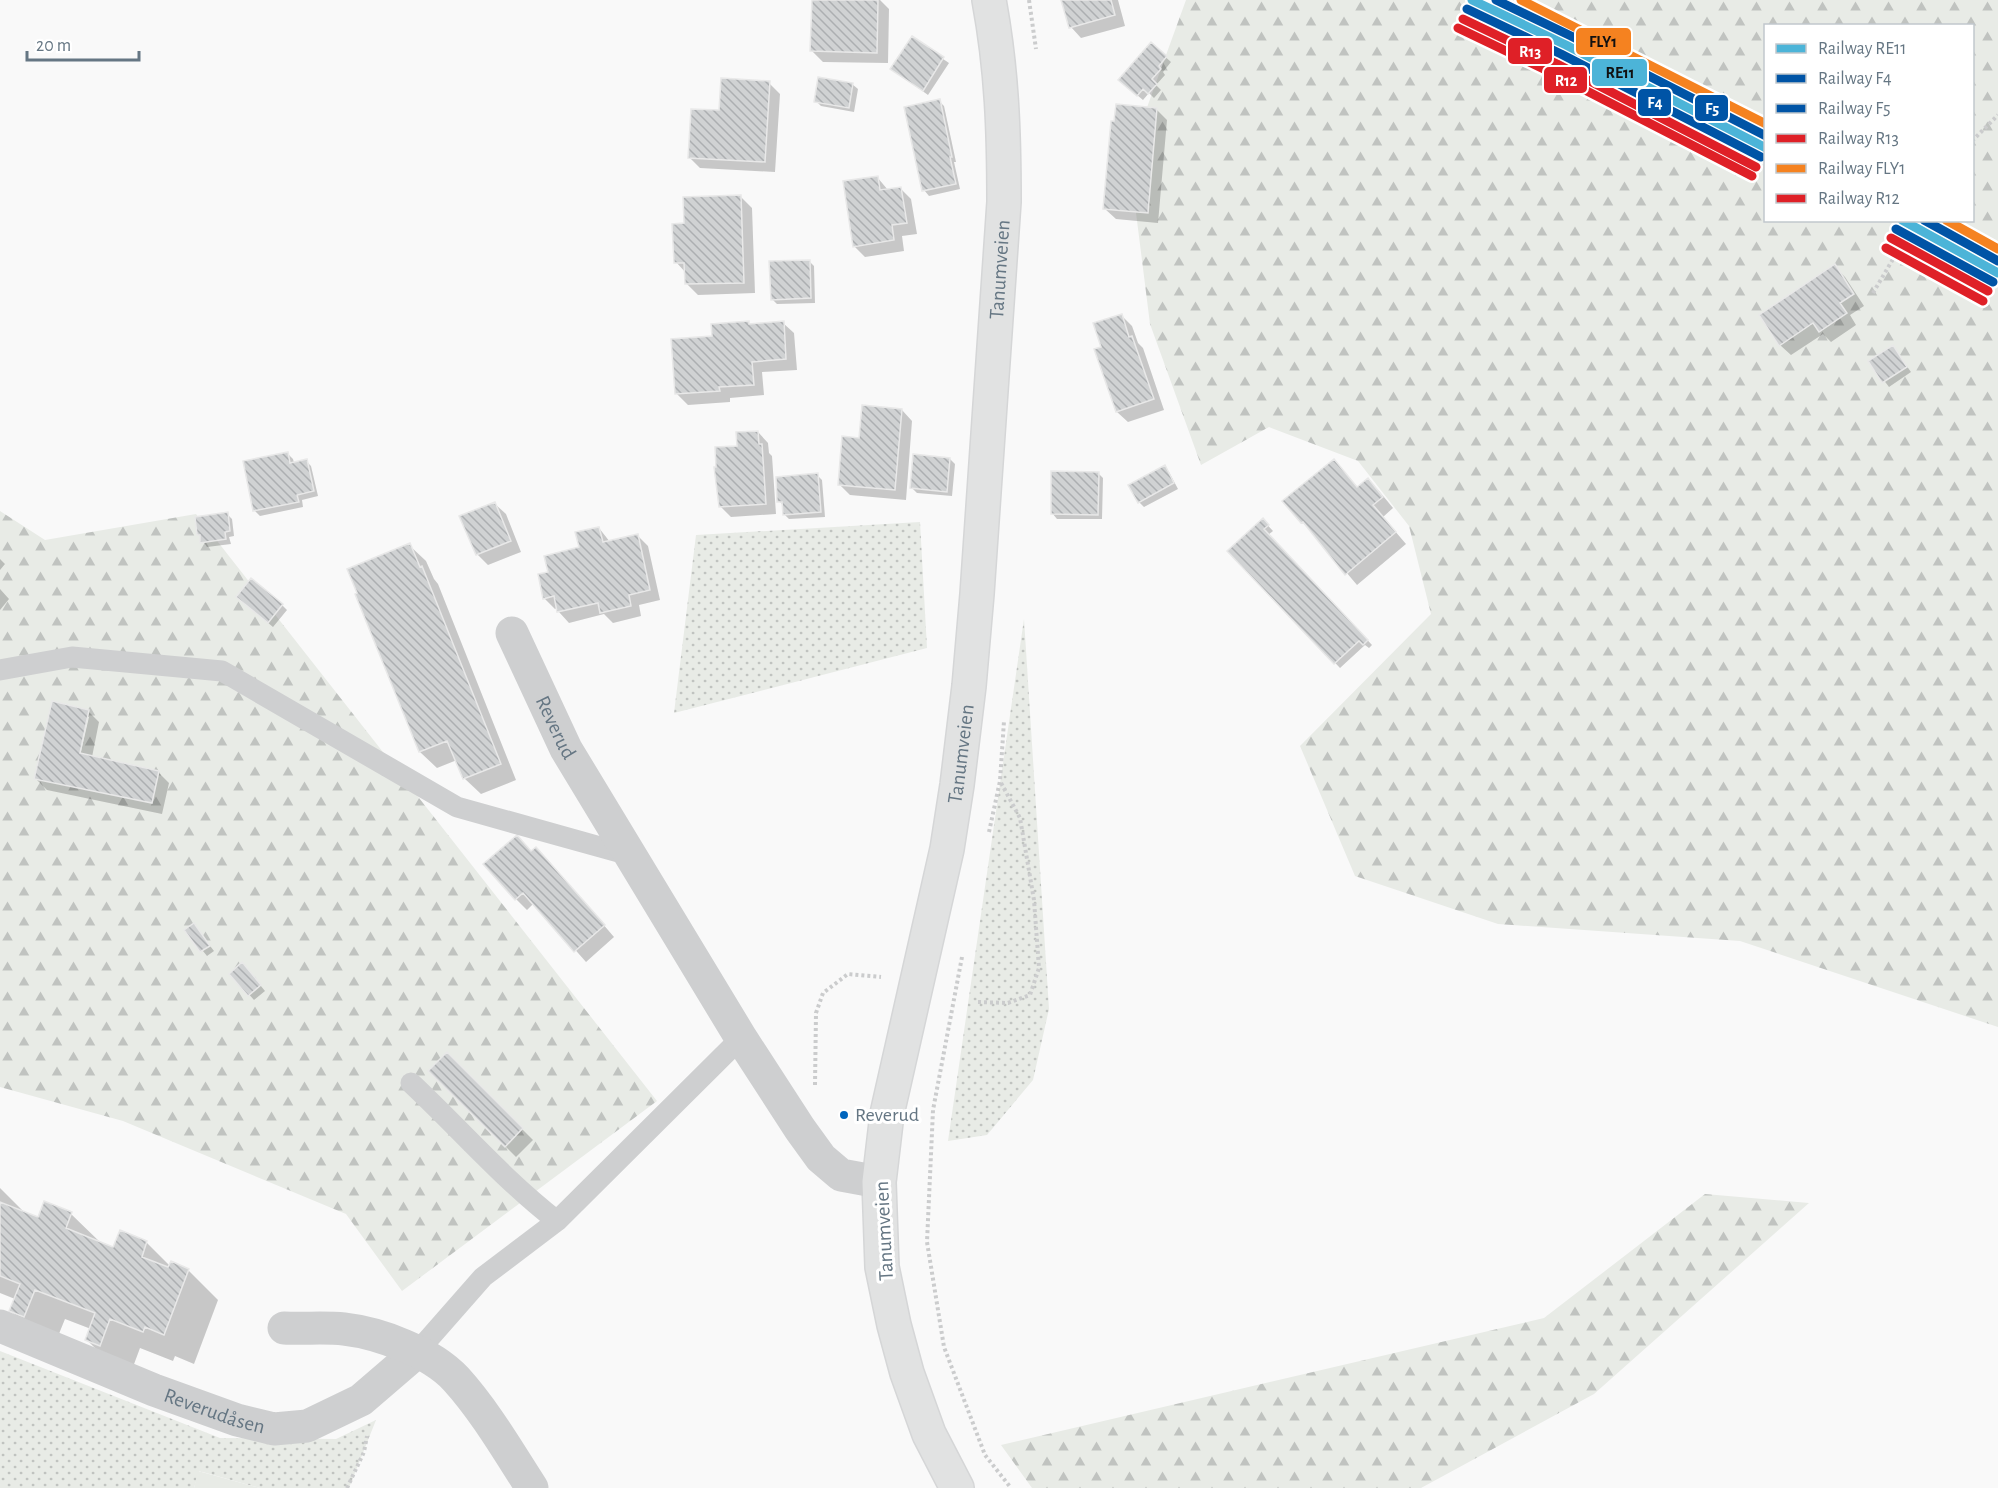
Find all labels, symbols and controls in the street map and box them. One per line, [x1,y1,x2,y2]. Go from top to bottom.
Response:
scale bar [27,24,140,62]
legend [1764,24,1974,222]
line badge: FLY1 [1575,27,1632,56]
text: FLY1 [1589,34,1617,50]
text: 20 m [36,37,71,55]
line badge: R13 [1507,37,1553,65]
text: Railway RE11 [1818,40,1906,58]
text: R13 [1519,44,1541,60]
line badge: RE11 [1591,58,1648,87]
text: RE11 [1605,65,1635,81]
line badge: R12 [1543,66,1588,94]
text: Railway F4 [1818,70,1892,88]
text: R12 [1555,73,1578,89]
line badge: F4 [1637,88,1672,117]
line badge: F5 [1694,94,1729,122]
text: F4 [1647,95,1663,111]
text: Railway F5 [1818,100,1891,118]
text: F5 [1705,101,1719,117]
text: Railway R13 [1818,130,1899,148]
text: Railway FLY1 [1818,160,1905,178]
text: Railway R12 [1818,190,1900,208]
street label: Tanumveien [985,219,1013,320]
street label: Reverud [532,692,580,763]
street label: Tanumveien [944,703,977,805]
place label: Reverud [855,1105,919,1125]
marker: Reverud [838,1109,850,1121]
street label: Tanumveien [871,1181,897,1281]
street label: Reverudåsen [161,1384,267,1437]

